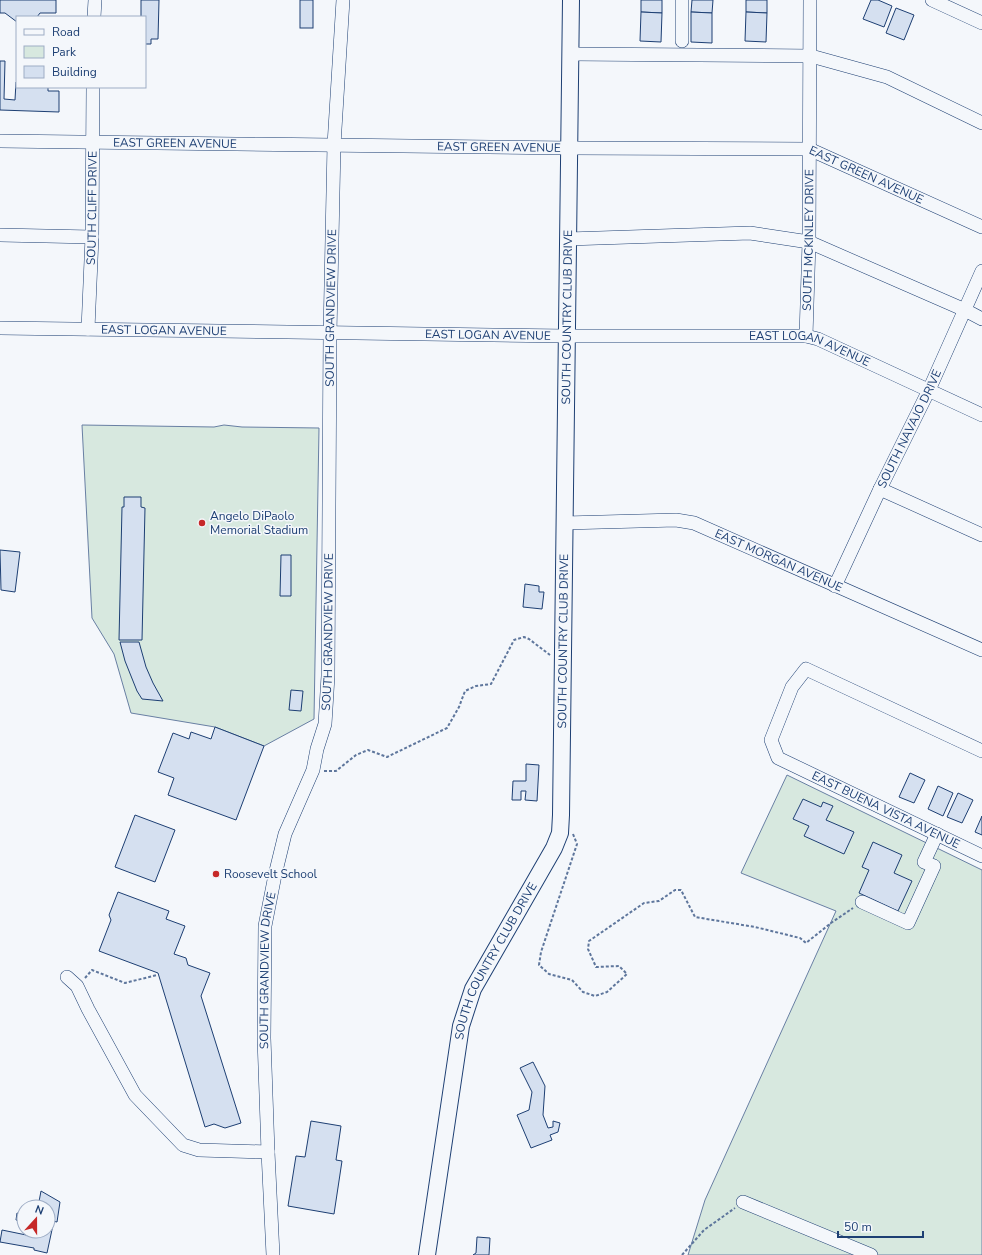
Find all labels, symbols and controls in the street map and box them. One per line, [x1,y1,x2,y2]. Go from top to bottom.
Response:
legend [16,16,146,88]
text: Road [52,24,80,40]
text: Park [52,44,77,60]
text: Building [52,64,97,80]
street label: EAST GREEN AVENUE [113,134,237,152]
street label: EAST GREEN AVENUE [437,138,561,156]
street label: EAST GREEN AVENUE [807,142,926,208]
street label: SOUTH CLIFF DRIVE [83,151,101,265]
street label: SOUTH MCKINLEY DRIVE [799,169,817,311]
street label: SOUTH GRANDVIEW DRIVE [322,229,340,387]
street label: SOUTH COUNTRY CLUB DRIVE [558,230,576,405]
street label: EAST LOGAN AVENUE [101,321,227,339]
street label: EAST LOGAN AVENUE [425,326,551,344]
street label: EAST LOGAN AVENUE [749,328,873,370]
street label: SOUTH NAVAJO DRIVE [874,367,945,491]
place label: Angelo DiPaolo Memorial Stadium [210,508,308,538]
marker: Angelo DiPaolo Memorial Stadium [197,518,207,528]
street label: EAST MORGAN AVENUE [712,525,845,596]
street label: SOUTH GRANDVIEW DRIVE [318,553,337,711]
street label: SOUTH COUNTRY CLUB DRIVE [554,554,572,729]
street label: EAST BUENA VISTA AVENUE [809,767,963,852]
place label: Roosevelt School [224,866,318,882]
marker: Roosevelt School [211,869,221,879]
street label: SOUTH COUNTRY CLUB DRIVE [451,879,541,1041]
street label: SOUTH GRANDVIEW DRIVE [256,890,280,1049]
north arrow [16,1199,56,1239]
text: N [33,1202,46,1219]
scale bar [838,1213,923,1239]
text: 50 m [844,1219,872,1235]

